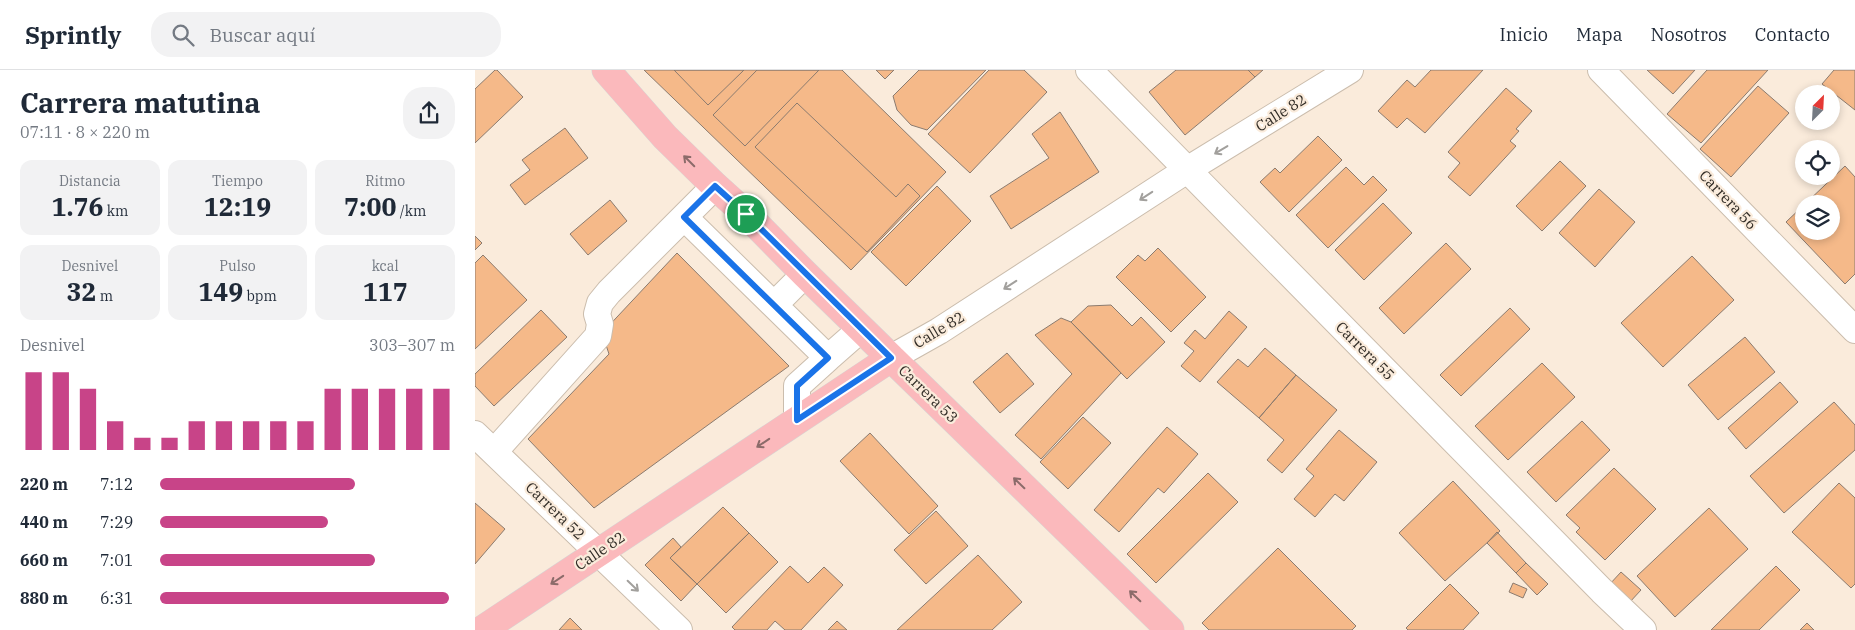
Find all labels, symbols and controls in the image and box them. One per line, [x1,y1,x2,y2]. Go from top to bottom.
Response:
search box [151,12,501,57]
text: Sprintly [25,19,121,51]
icon: search [169,21,197,49]
text: Buscar aquí [209,23,315,47]
text: Inicio [1500,23,1548,46]
text: Mapa [1576,23,1623,46]
text: Nosotros [1651,23,1727,46]
text: Contacto [1755,23,1830,46]
text: Carrera matutina [20,84,260,121]
north arrow [1795,85,1840,130]
map controls [1795,85,1840,240]
button: share [403,87,455,139]
street label: Calle 82 [1252,90,1310,136]
text: 07:11 · 8 × 220 m [20,122,150,142]
button: locate [1795,140,1840,185]
one-way arrow [1214,145,1228,155]
one-way arrow [684,156,696,168]
street label: Carrera 56 [1695,166,1761,233]
text: Distancia [59,172,121,190]
text: Tiempo [212,172,263,190]
text: Ritmo [365,172,405,190]
text: 1.76 [51,190,103,223]
text: 12:19 [204,190,271,223]
text: 7:00 [344,190,397,223]
one-way arrow [1140,192,1154,202]
pin [725,193,767,235]
button: layers [1795,195,1840,240]
icon: arrive [732,200,760,228]
text: km [103,202,128,220]
text: /km [397,202,426,220]
text: Desnivel [62,257,118,275]
text: Pulso [219,257,256,275]
text: kcal [372,257,399,275]
text: 32 [67,275,97,308]
text: 149 [198,275,243,308]
text: 117 [363,275,408,308]
one-way arrow [1003,280,1017,290]
text: m [97,287,113,305]
text: bpm [243,287,277,305]
street label: Calle 82 [910,307,968,352]
street label: Carrera 55 [1332,317,1399,384]
text: Desnivel [20,335,85,355]
text: 303–307 m [369,335,455,355]
street label: Carrera 53 [895,361,962,427]
one-way arrow [756,438,770,448]
text: 220 m [20,474,68,494]
text: 7:12 [100,474,133,494]
one-way arrow [1013,477,1025,489]
street label: Carrera 52 [522,478,589,544]
text: 440 m [20,512,68,532]
text: 7:29 [100,512,133,532]
street label: Calle 82 [571,527,628,574]
text: 660 m [20,550,68,570]
text: 7:01 [100,550,133,570]
one-way arrow [551,575,565,585]
one-way arrow [627,580,639,592]
text: 880 m [20,588,68,608]
text: 6:31 [100,588,133,608]
one-way arrow [1129,590,1141,602]

